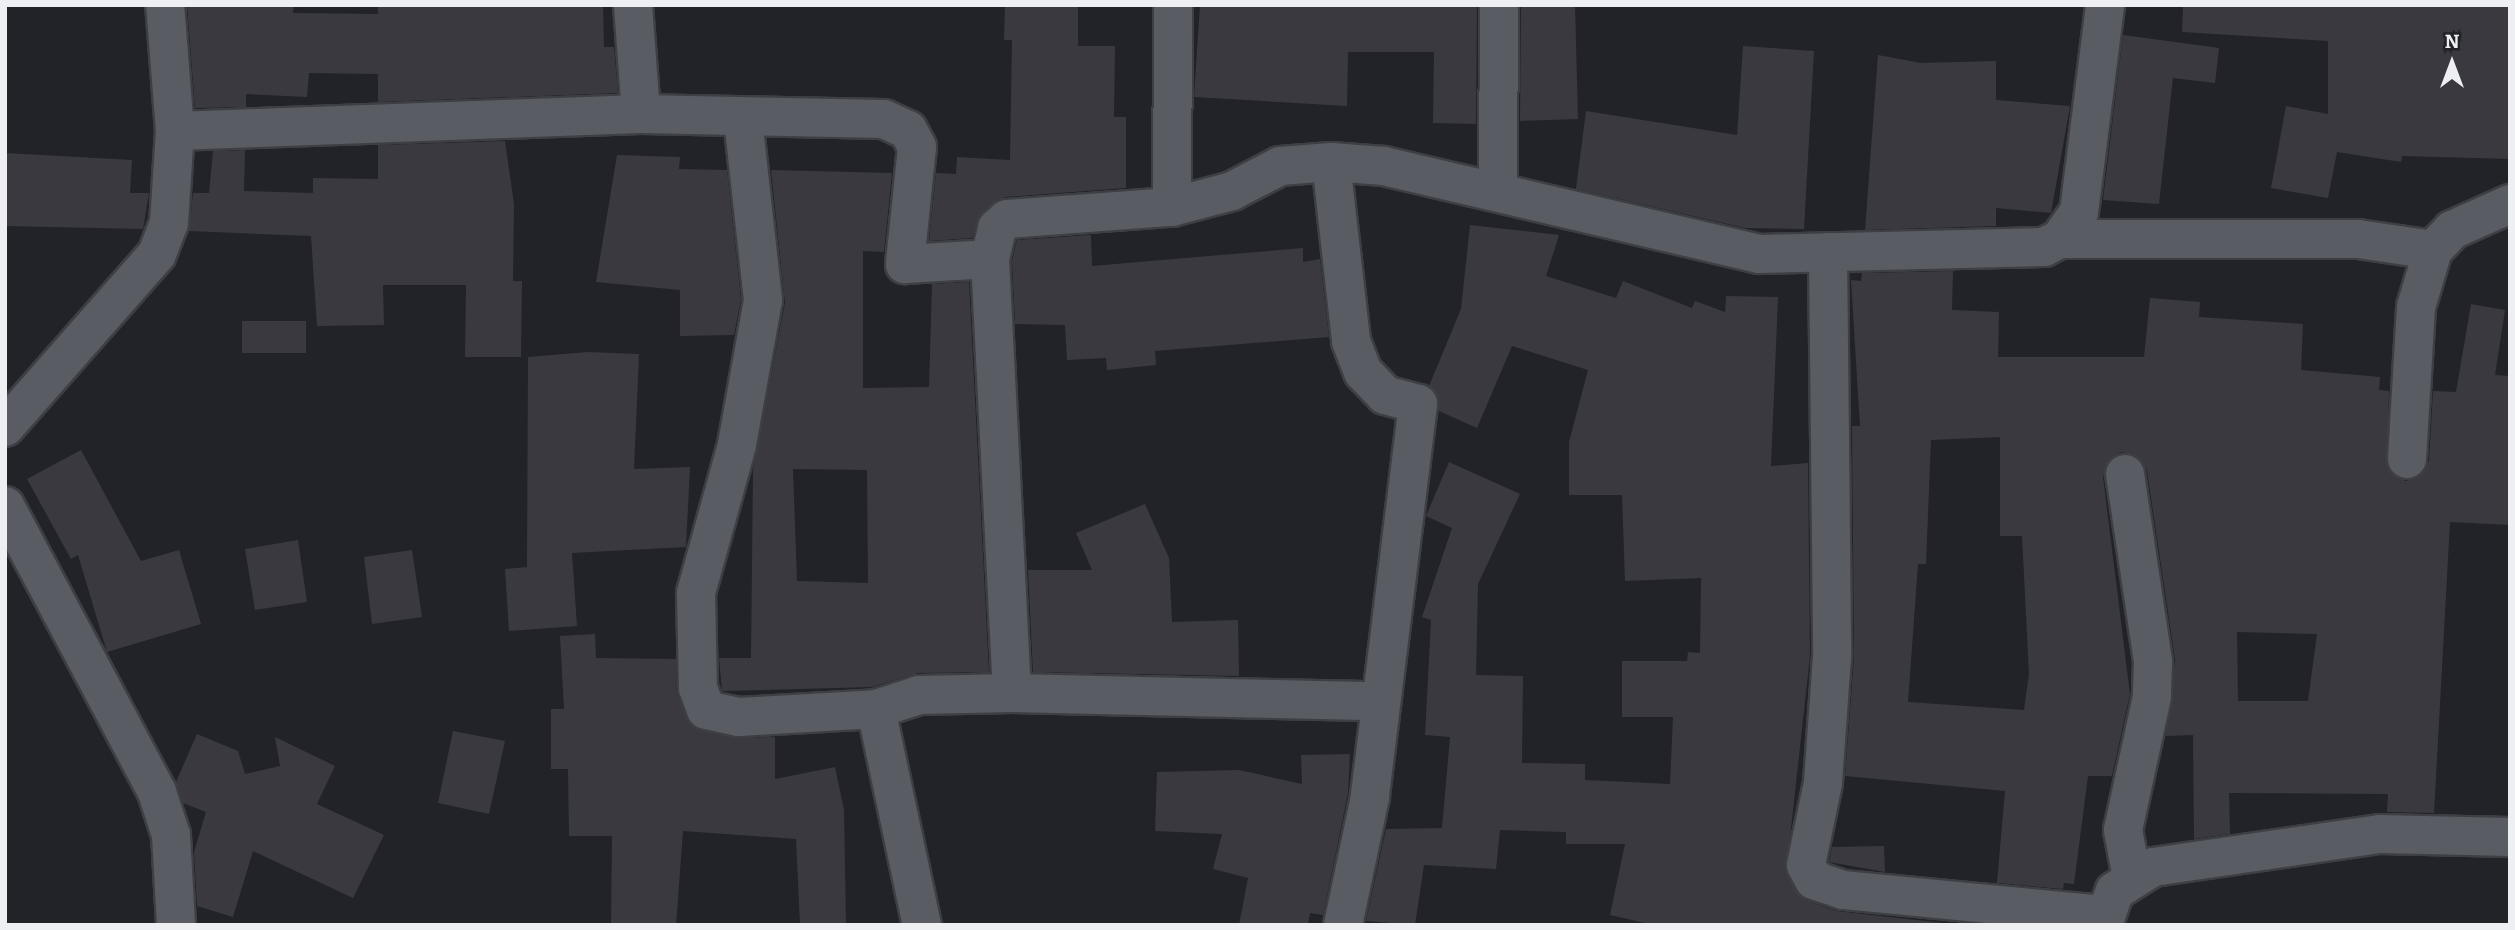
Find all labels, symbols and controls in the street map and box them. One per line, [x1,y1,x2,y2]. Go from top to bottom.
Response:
north arrow [2417,28,2487,98]
text: N [2445,30,2459,53]

